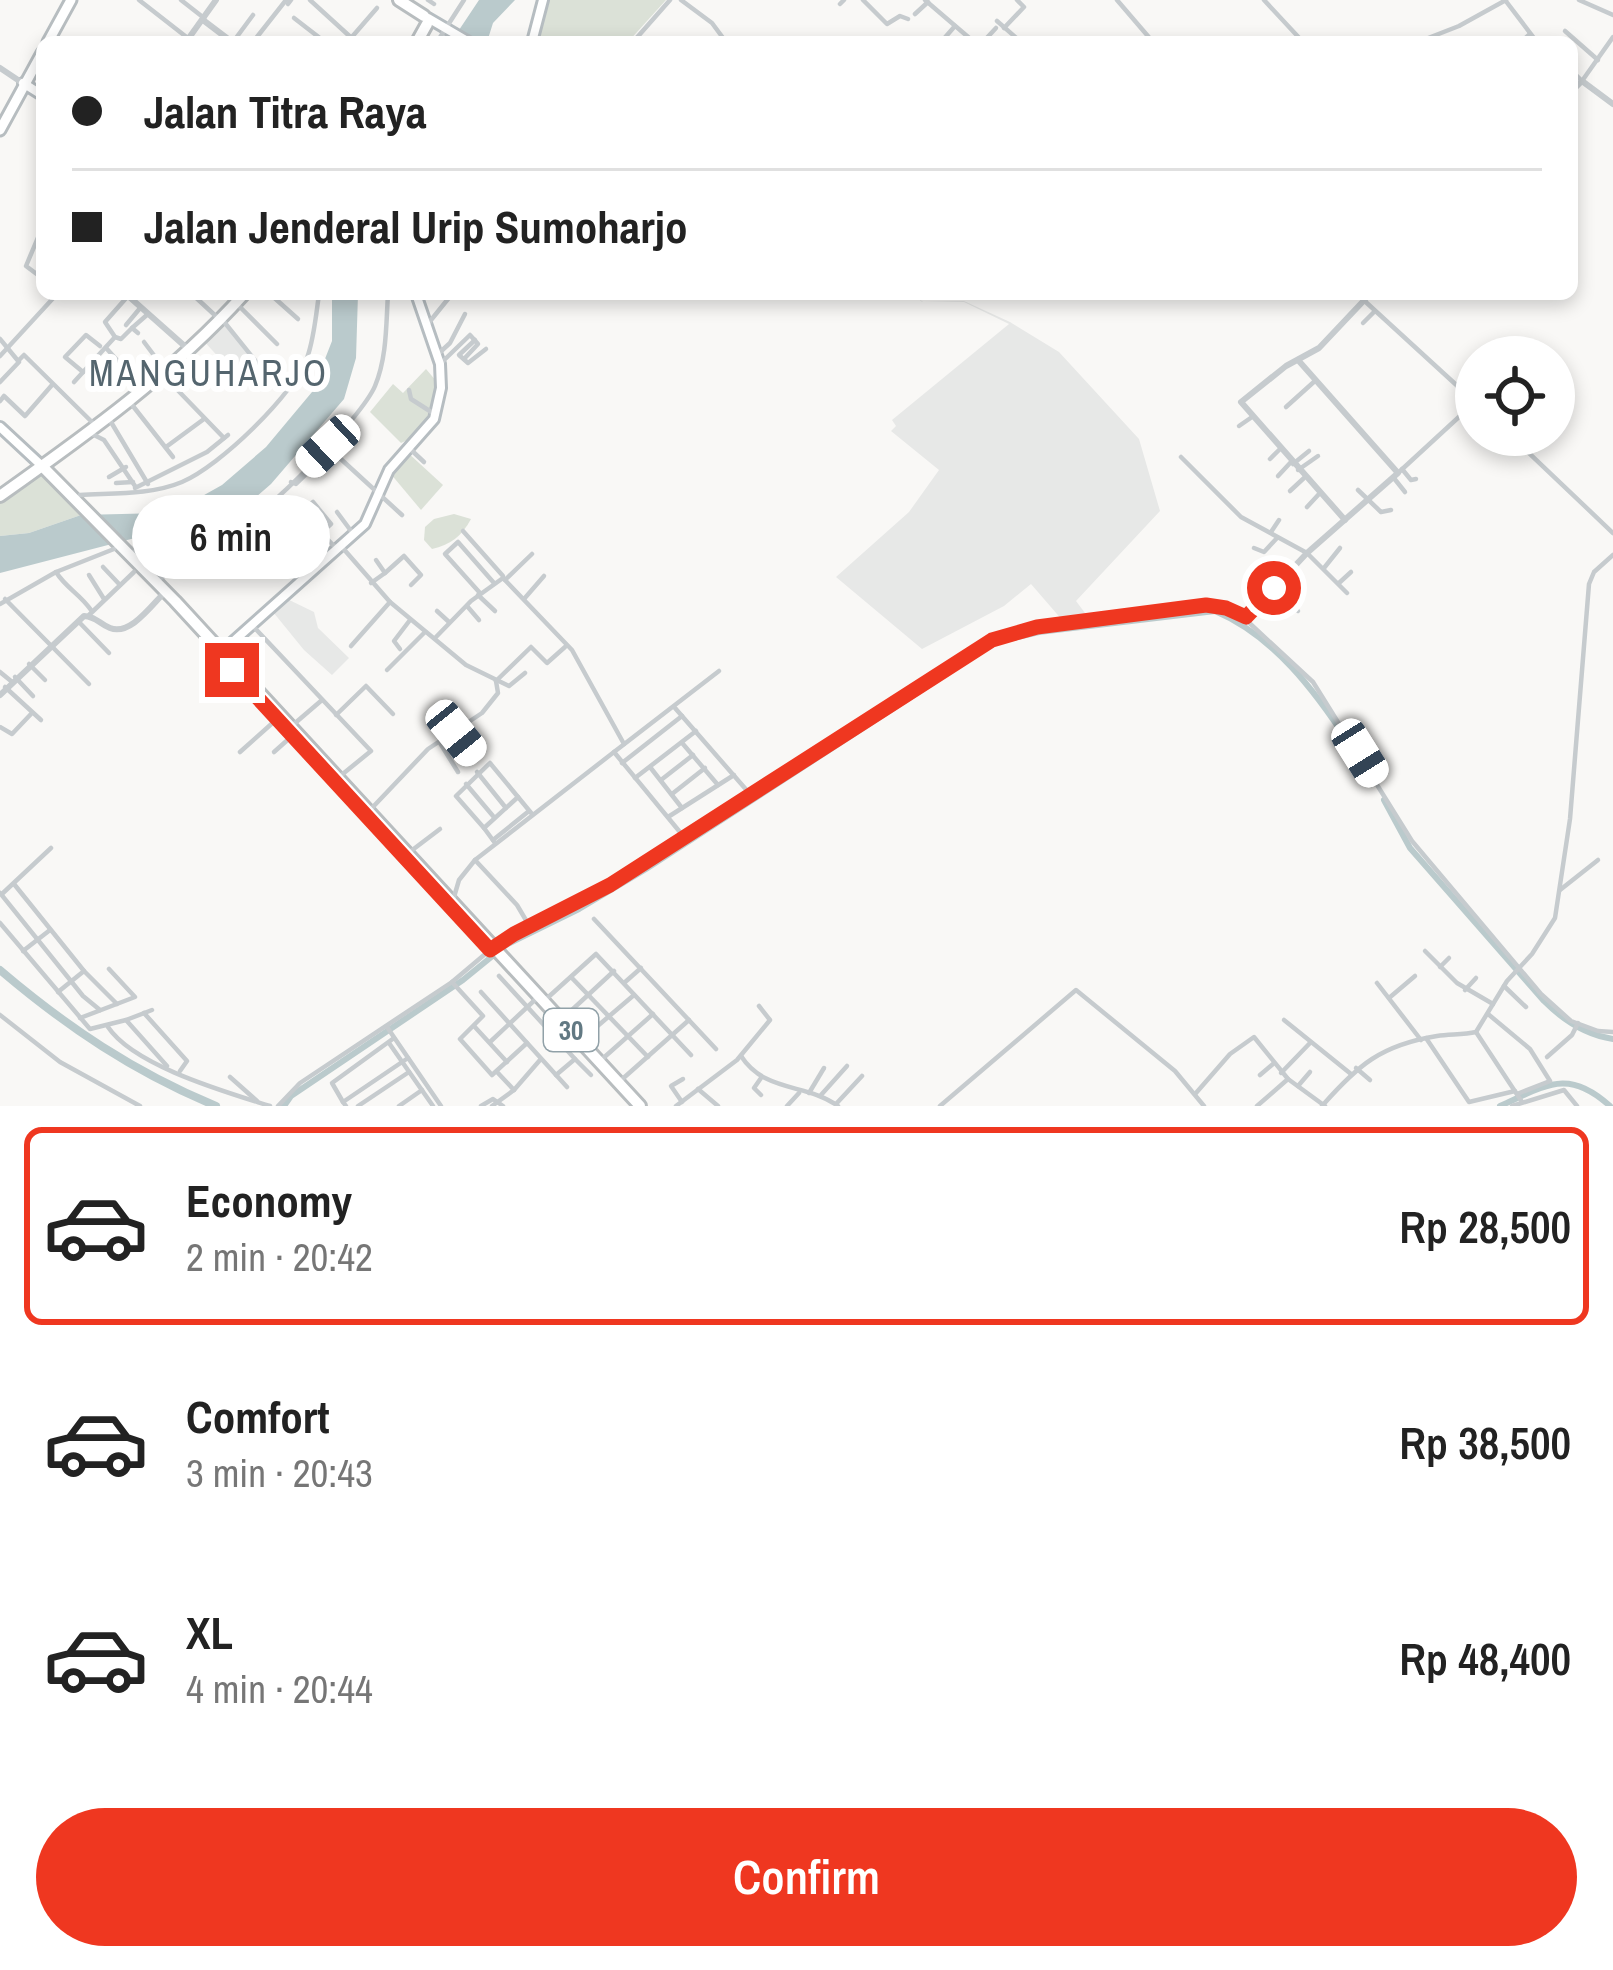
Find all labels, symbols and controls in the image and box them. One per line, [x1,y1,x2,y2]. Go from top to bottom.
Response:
text: Jalan Titra Raya [144,81,426,142]
text: Jalan Jenderal Urip Sumoharjo [144,196,687,257]
map controls [1455,336,1575,456]
button: locate [1455,336,1575,456]
district label: MANGUHARJO [89,349,329,397]
car [289,408,367,484]
callout: 6 min [133,496,331,580]
text: 6 min [190,511,272,563]
route start [1247,561,1301,615]
route end [205,643,259,697]
car [419,694,493,772]
car [1326,713,1394,793]
road number: 30 [544,1009,598,1051]
text: Economy [186,1170,352,1231]
icon: car [42,1172,150,1280]
text: Rp 28,500 [1399,1196,1571,1257]
text: 2 min · 20:42 [186,1231,373,1283]
text: Comfort [186,1386,329,1447]
icon: car [42,1388,150,1496]
text: Rp 38,500 [1399,1412,1571,1473]
text: 3 min · 20:43 [186,1447,373,1499]
text: XL [186,1602,233,1663]
icon: car [42,1604,150,1712]
text: Rp 48,400 [1399,1628,1571,1689]
text: 4 min · 20:44 [186,1663,373,1715]
button: Confirm [36,1808,1577,1946]

